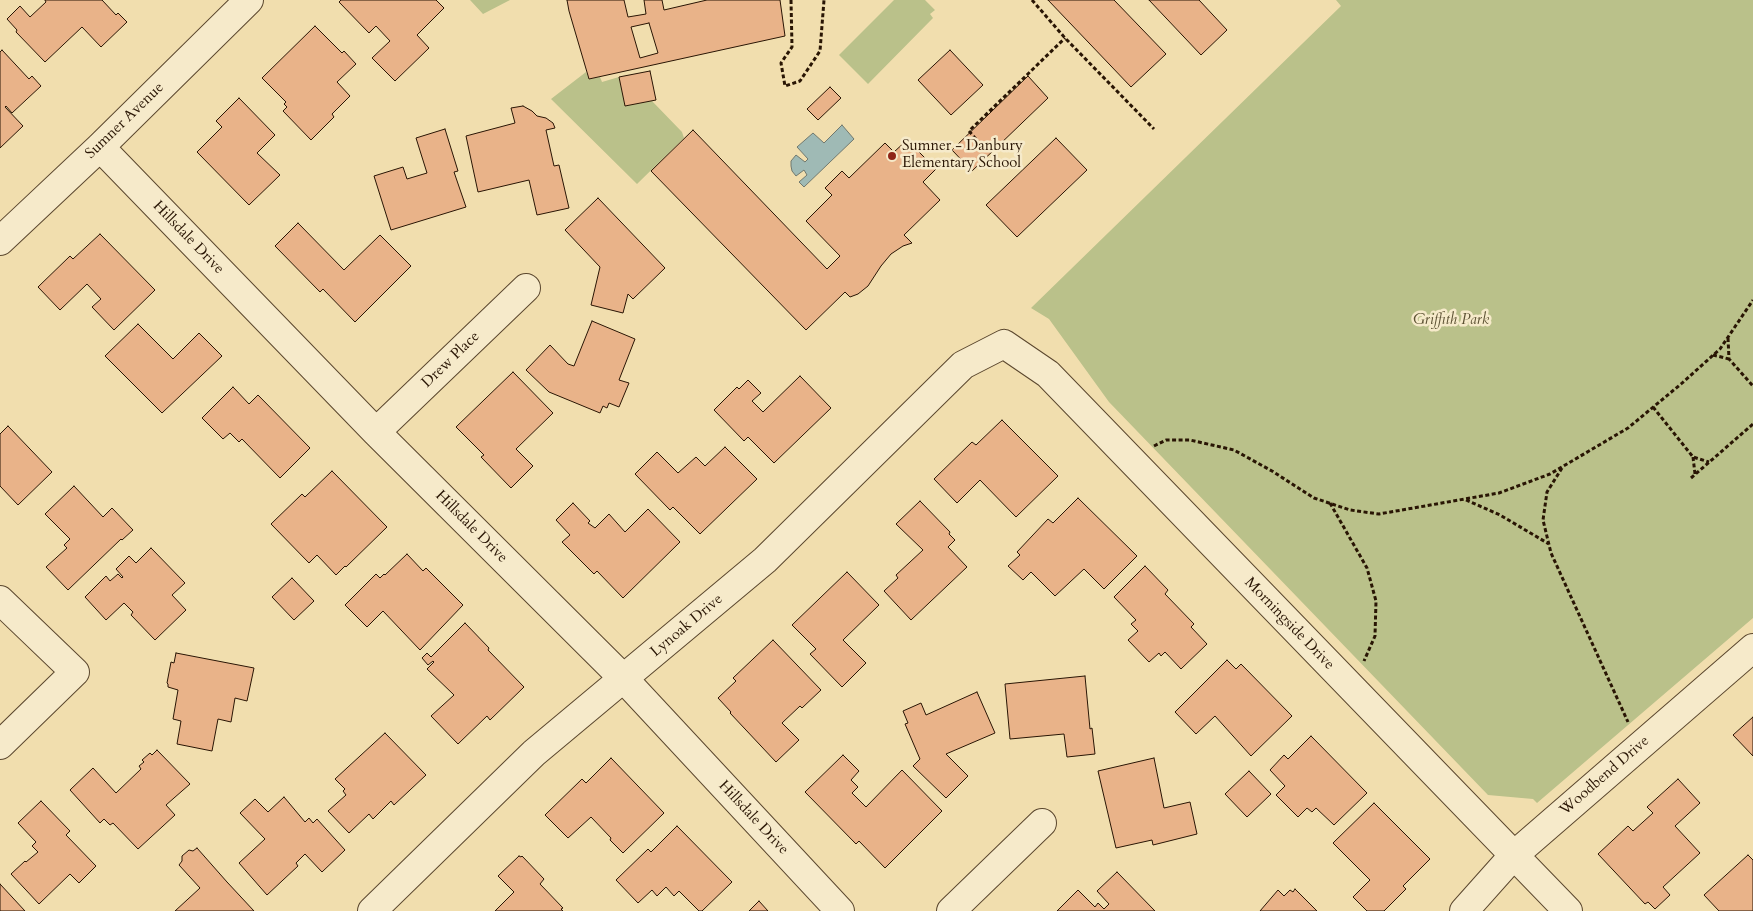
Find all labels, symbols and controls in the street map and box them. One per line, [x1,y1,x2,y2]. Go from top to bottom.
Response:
street label: Sumner Avenue [82,79,168,163]
place label: Sumner - Danbury Elementary School [902,138,1023,173]
marker: Sumner - Danbury Elementary School [886,150,898,162]
street label: Hillsdale Drive [149,198,227,278]
park label: Griffith Park [1413,312,1489,330]
street label: Drew Place [418,328,484,392]
street label: Hillsdale Drive [431,487,511,567]
street label: Morningside Drive [1240,574,1338,674]
street label: Lynoak Drive [647,591,727,661]
street label: Woodbend Drive [1557,732,1653,820]
street label: Hillsdale Drive [714,777,792,859]

